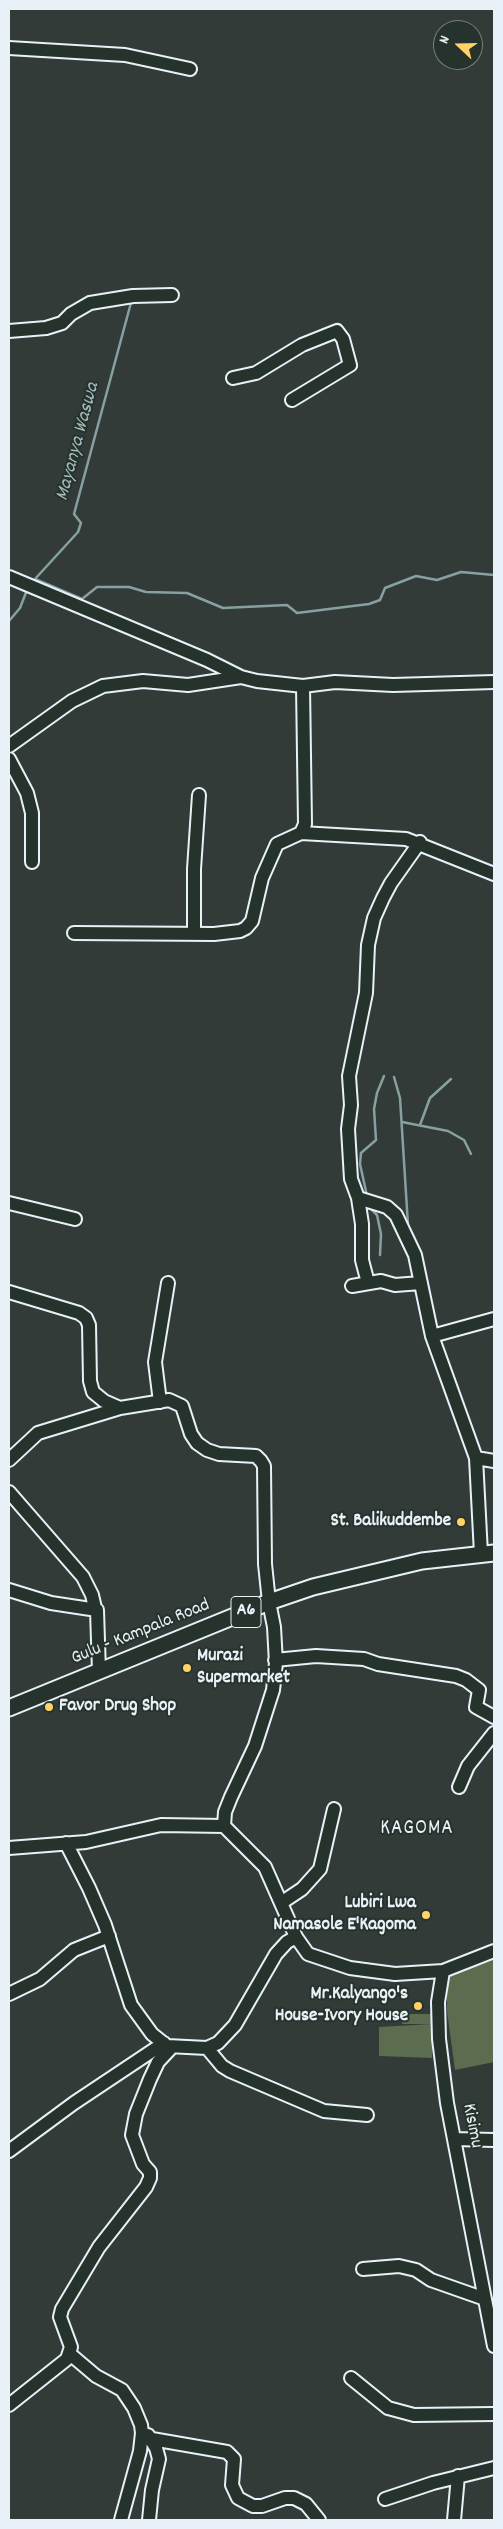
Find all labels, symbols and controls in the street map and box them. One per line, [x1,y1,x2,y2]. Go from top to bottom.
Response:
north arrow [433,20,483,70]
text: N [434,33,456,47]
water label: Mayanya Waswa [52,380,106,504]
place label: St. Balikuddembe [330,1511,451,1533]
marker: St. Balikuddembe [455,1516,467,1528]
street label: Gulu - Kampala Road [68,1595,214,1671]
road number: A6 [231,1596,261,1628]
place label: Murazi Supermarket [197,1646,290,1690]
marker: Murazi Supermarket [181,1662,193,1674]
place label: Favor Drug Shop [59,1696,176,1718]
marker: Favor Drug Shop [43,1701,55,1713]
district label: KAGOMA [379,1817,455,1843]
place label: Lubiri Lwa Namasole E'Kagoma [273,1893,416,1937]
marker: Lubiri Lwa Namasole E'Kagoma [420,1909,432,1921]
place label: Mr.Kalyango's House-Ivory House [275,1984,408,2028]
marker: Mr.Kalyango's House-Ivory House [412,2000,424,2012]
street label: Kisimu [456,2102,486,2150]

